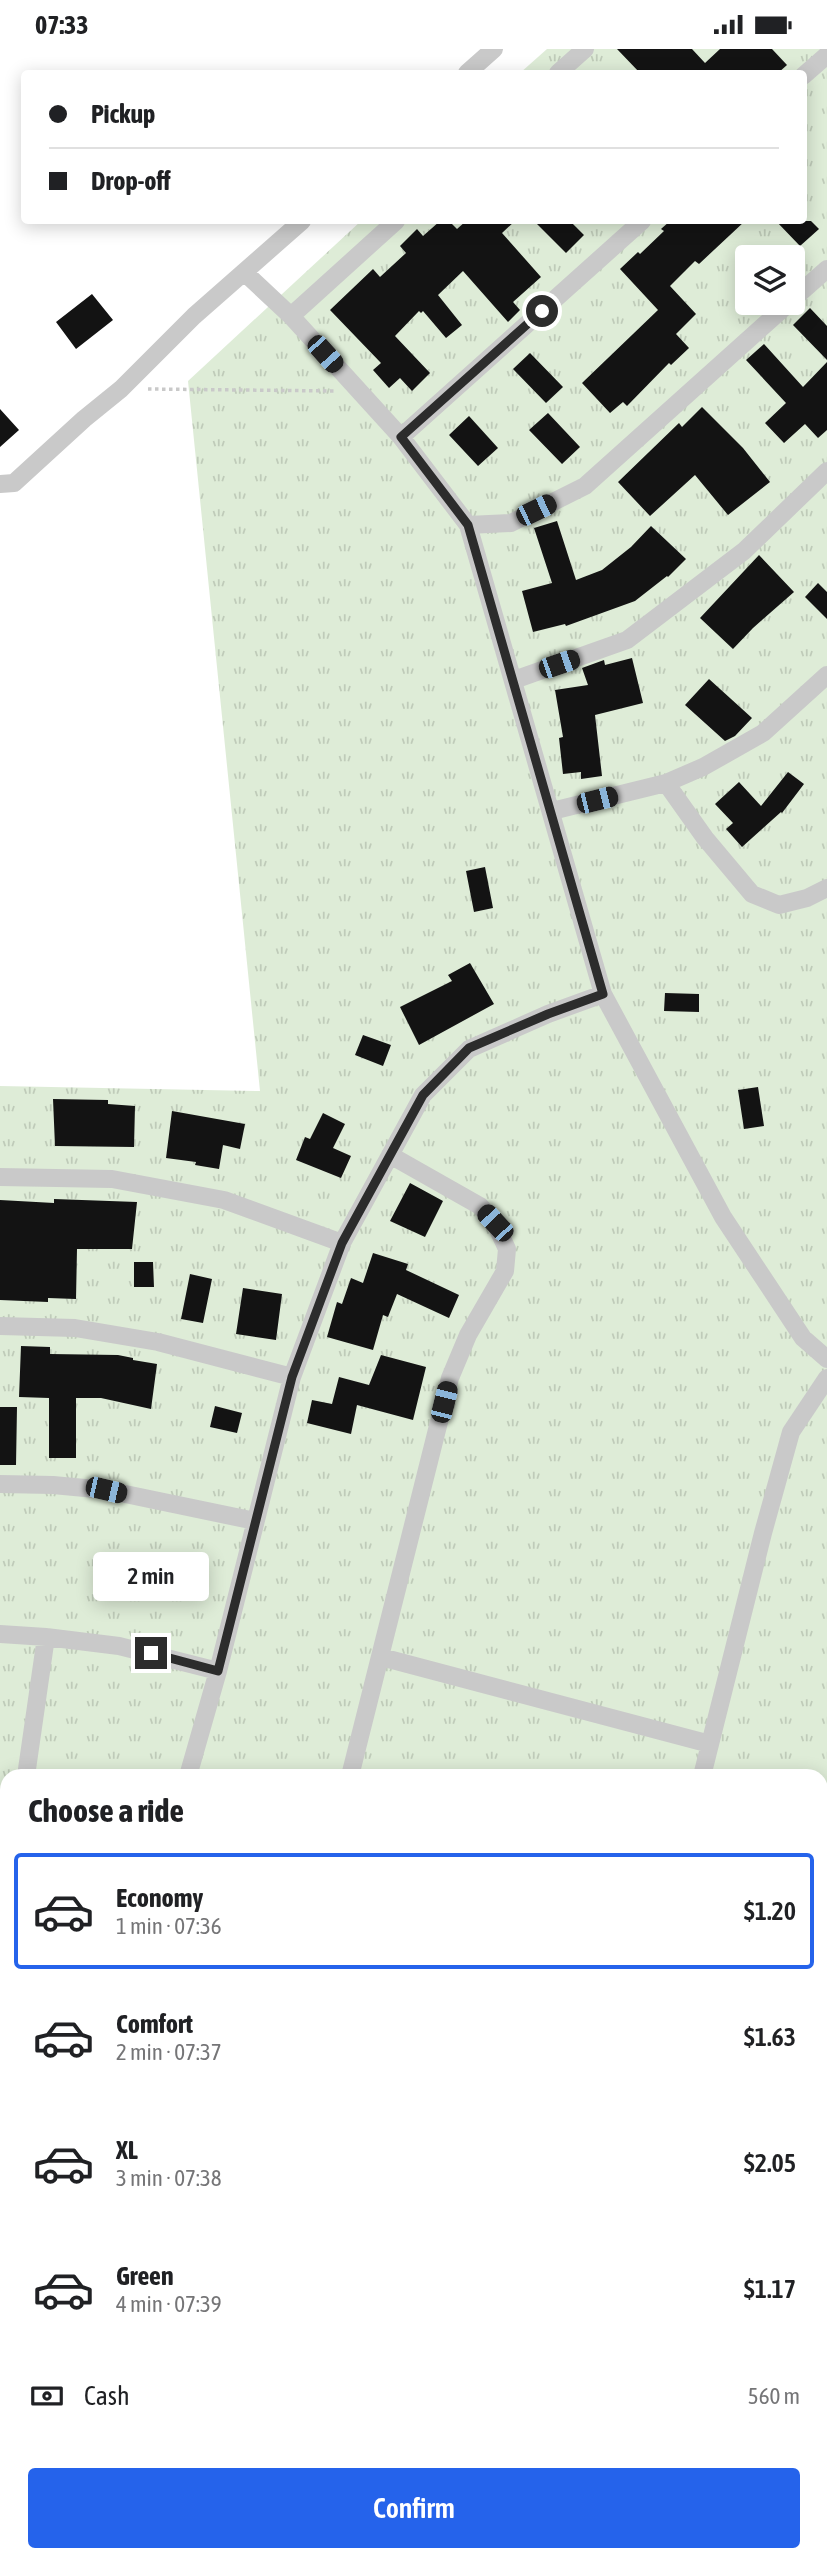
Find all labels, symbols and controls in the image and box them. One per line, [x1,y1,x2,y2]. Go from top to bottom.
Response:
text: 07:33 [35,10,89,40]
text: Pickup [91,99,155,129]
text: Drop-off [91,166,171,196]
map controls [735,245,805,315]
button: layers [735,245,805,315]
route start [526,295,558,327]
car [304,331,347,377]
car [513,491,560,529]
car [536,647,583,681]
car [575,785,620,815]
car [473,1200,518,1246]
car [429,1379,460,1425]
car [84,1475,129,1505]
callout: 2 min [93,1551,209,1601]
text: 2 min [128,1563,174,1589]
route end [135,1637,167,1669]
text: Choose a ride [28,1792,184,1829]
icon: car [32,1880,95,1943]
text: Economy [116,1883,203,1913]
text: $1.20 [744,1896,796,1926]
text: 1 min · 07:36 [116,1913,222,1939]
icon: car [32,2006,95,2069]
text: Comfort [116,2009,193,2039]
text: $1.63 [744,2022,796,2052]
text: 2 min · 07:37 [116,2039,222,2065]
icon: car [32,2132,95,2195]
text: XL [116,2135,138,2165]
text: $2.05 [744,2148,796,2178]
text: 3 min · 07:38 [116,2165,222,2191]
icon: car [32,2258,95,2321]
text: Green [116,2261,174,2291]
text: $1.17 [744,2274,796,2304]
text: 4 min · 07:39 [116,2291,222,2317]
icon: cash [28,2377,66,2415]
text: Cash [84,2381,130,2411]
text: 560 m [748,2383,800,2409]
button: Confirm [28,2468,800,2548]

